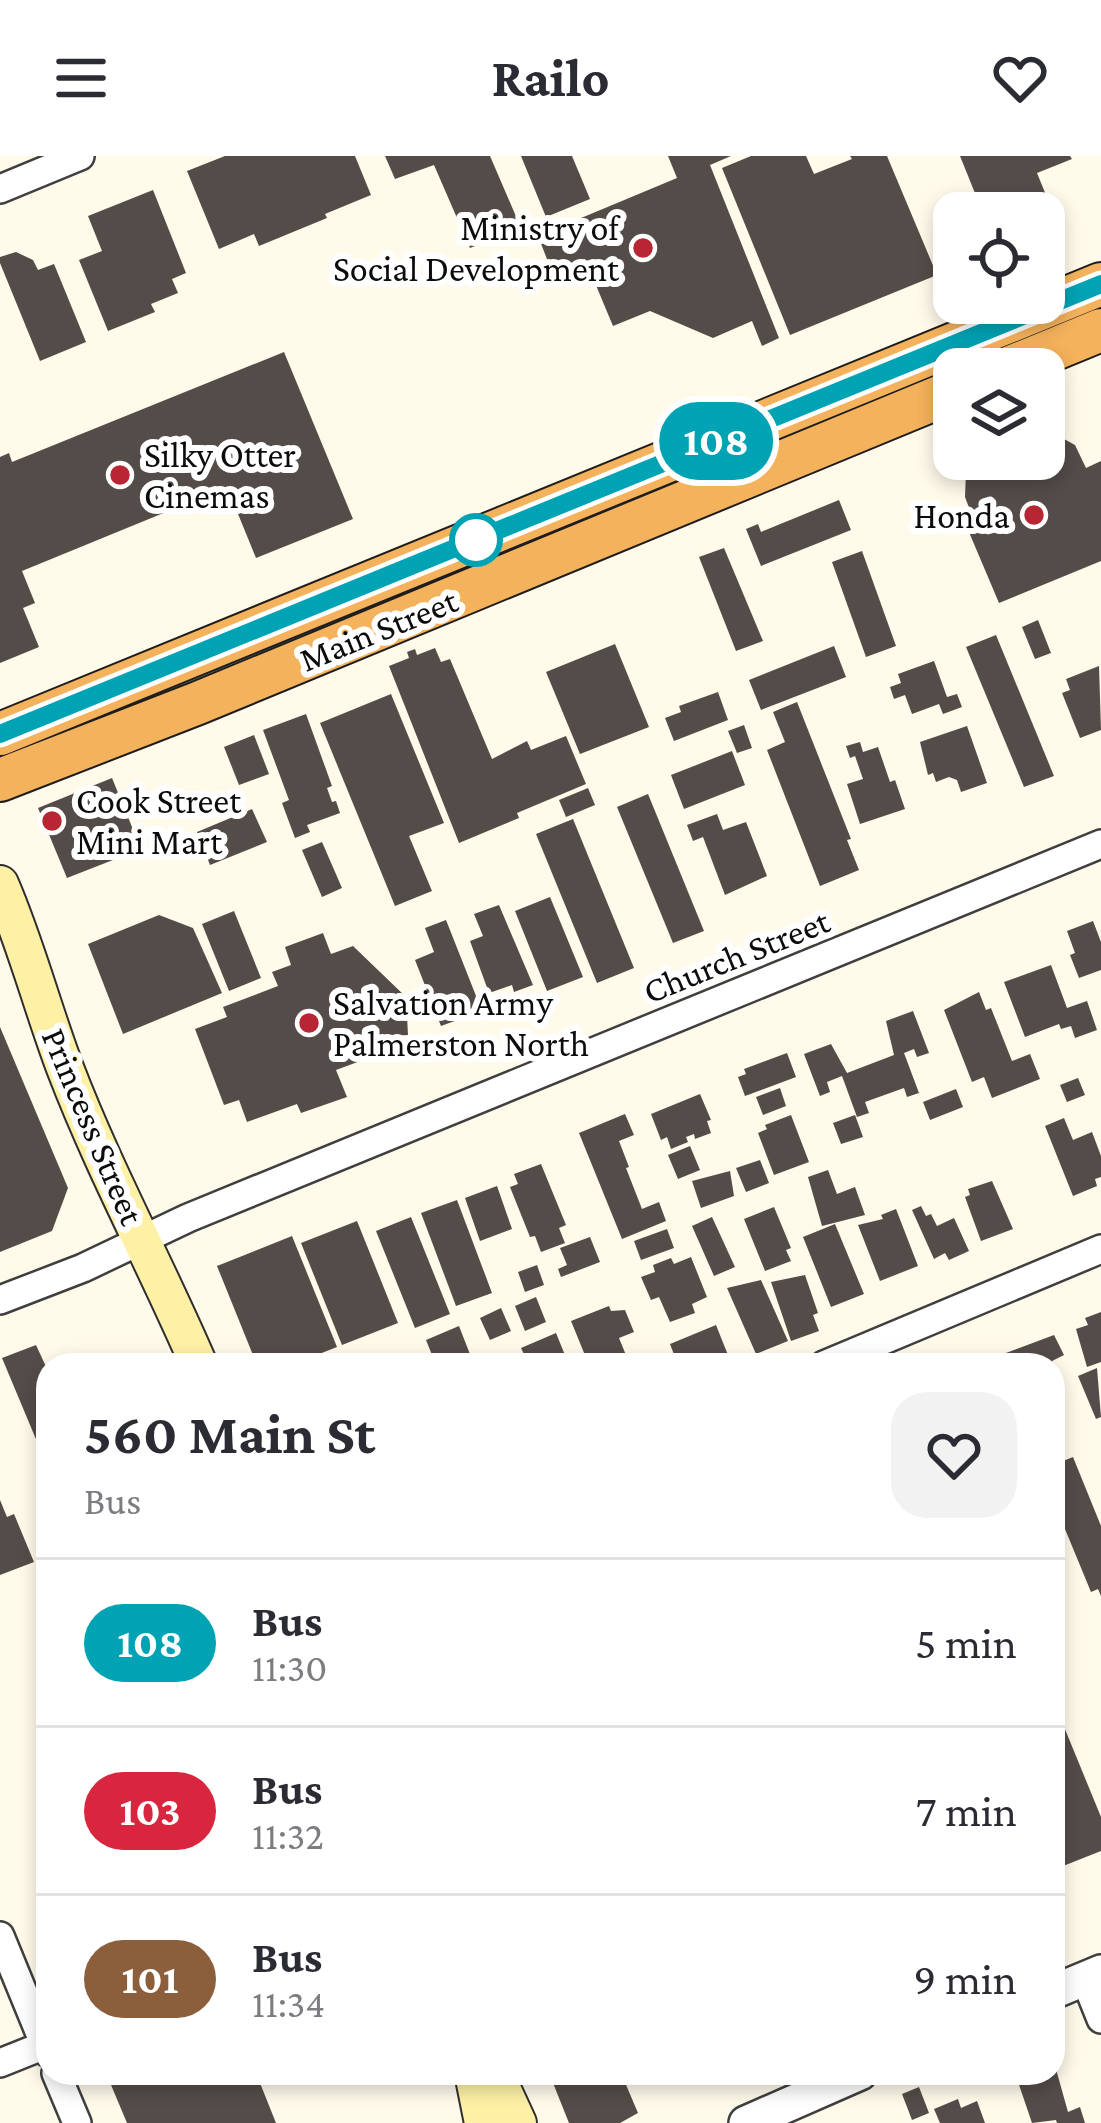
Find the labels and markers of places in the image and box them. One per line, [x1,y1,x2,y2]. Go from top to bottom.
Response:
place label: Ministry of Social Development [333,208,621,289]
marker: Ministry of Social Development [630,235,656,261]
place label: Silky Otter Cinemas [144,435,296,516]
marker: Silky Otter Cinemas [107,462,133,488]
place label: Honda [914,496,1010,536]
marker: Honda [1021,502,1047,528]
unlabelled marker [451,515,501,565]
place label: Cook Street Mini Mart [76,781,242,862]
marker: Cook Street Mini Mart [39,808,65,834]
place label: Salvation Army Palmerston North [333,983,589,1064]
marker: Salvation Army Palmerston North [296,1010,322,1036]

